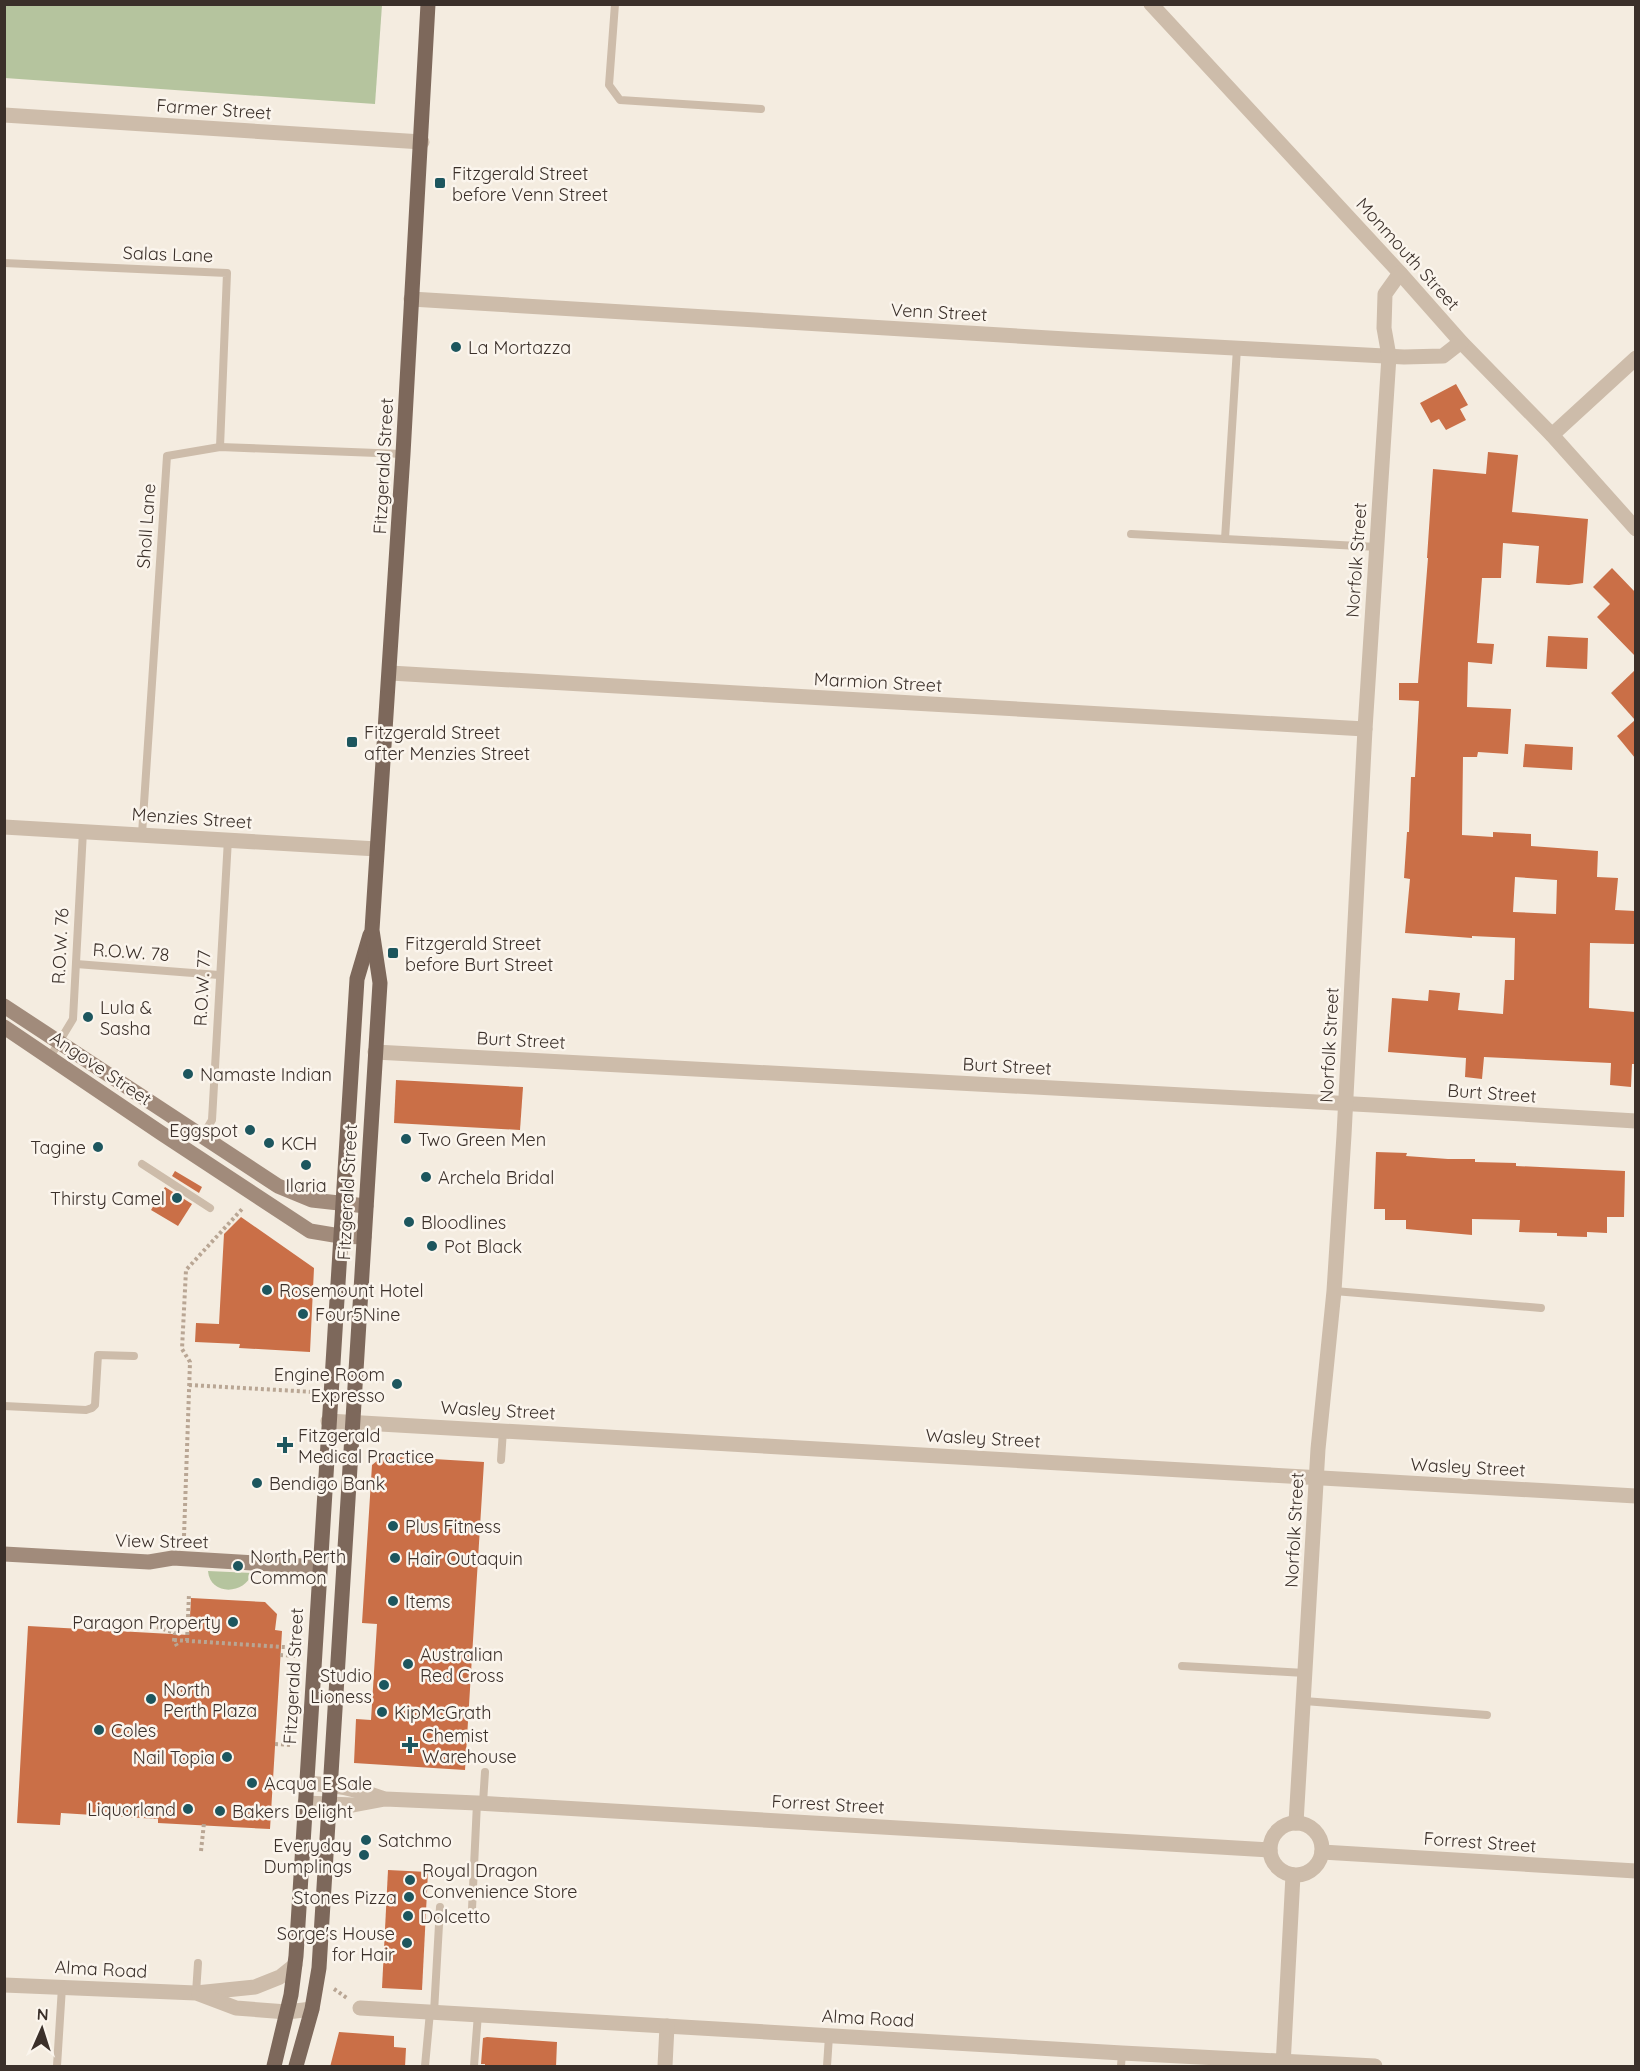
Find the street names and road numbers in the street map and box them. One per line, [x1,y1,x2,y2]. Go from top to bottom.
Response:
street label: Farmer Street [156,94,272,124]
street label: Monmouth Street [1351,193,1465,315]
street label: Salas Lane [122,241,214,267]
street label: Venn Street [890,298,988,326]
street label: Fitzgerald Street [368,397,398,535]
street label: Sholl Lane [132,483,160,569]
street label: Norfolk Street [1341,502,1371,618]
street label: Marmion Street [813,667,943,697]
street label: Menzies Street [131,802,253,834]
street label: R.O.W. 76 [47,907,73,985]
street label: R.O.W. 78 [92,938,170,966]
street label: R.O.W. 77 [189,949,215,1027]
street label: Norfolk Street [1314,987,1344,1103]
street label: Angove Street [46,1026,156,1110]
street label: Burt Street [476,1026,566,1054]
street label: Burt Street [962,1052,1052,1080]
street label: Burt Street [1447,1078,1537,1108]
street label: Fitzgerald Street [332,1123,362,1261]
street label: Wasley Street [440,1396,556,1424]
street label: Wasley Street [925,1424,1041,1452]
street label: Wasley Street [1410,1453,1526,1481]
street label: Norfolk Street [1279,1472,1309,1588]
street label: View Street [115,1529,209,1553]
street label: Fitzgerald Street [278,1607,308,1745]
street label: Forrest Street [771,1790,885,1818]
street label: Forrest Street [1423,1827,1537,1857]
street label: Alma Road [54,1955,148,1983]
street label: Alma Road [821,2004,915,2032]

